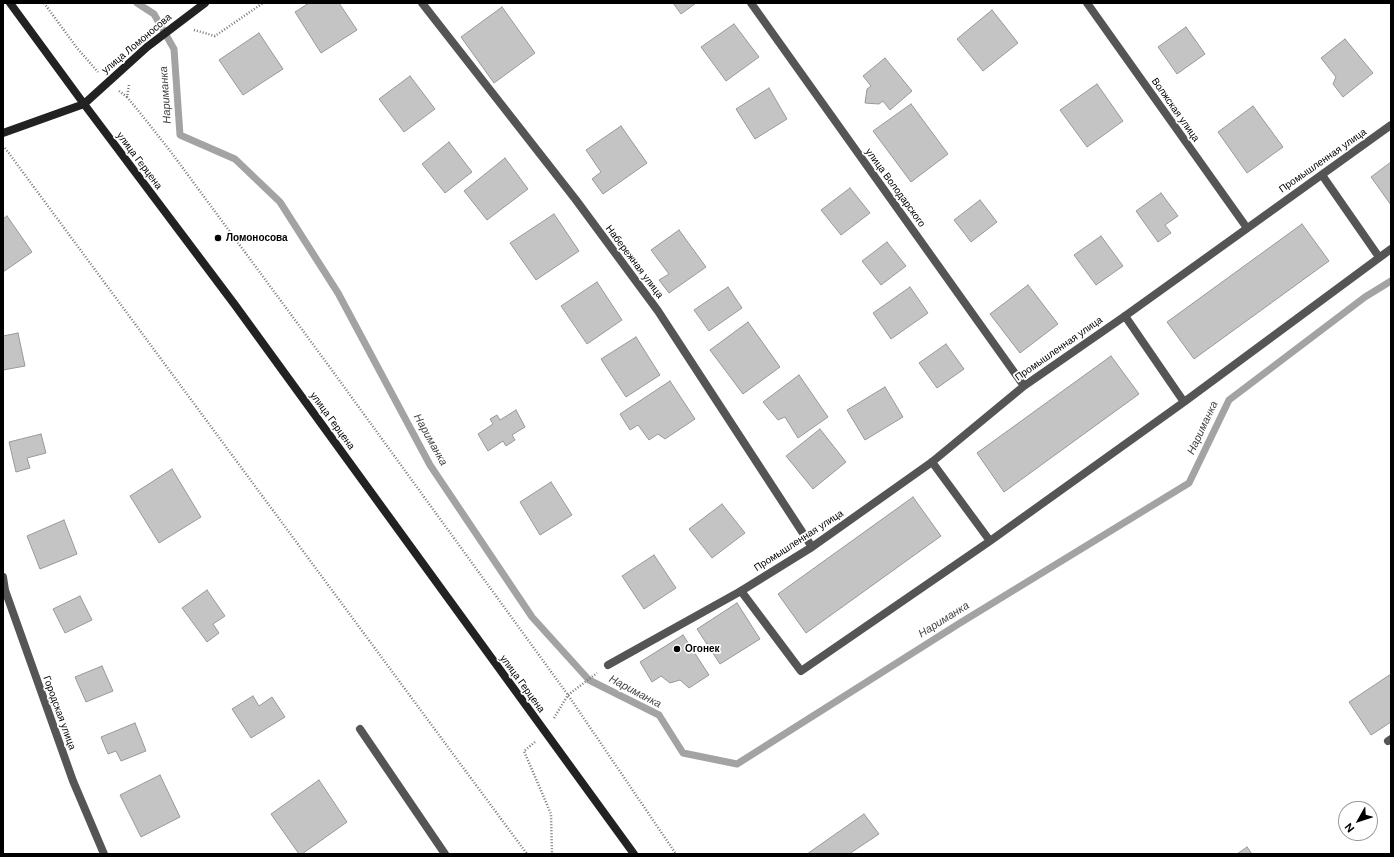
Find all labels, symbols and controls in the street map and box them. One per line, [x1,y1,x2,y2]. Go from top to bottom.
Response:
street label: улица Ломоносова [100,11,174,77]
water label: Нариманка [157,66,175,124]
street label: Волжская улица [1149,76,1201,144]
street label: Промышленная улица [1277,126,1369,196]
street label: улица Герцена [114,130,164,192]
street label: улица Володарского [862,146,928,230]
street label: Набережная улица [603,223,665,301]
place label: Ломоносова [226,232,288,244]
marker: Ломоносова [213,233,223,243]
street label: Промышленная улица [1013,314,1105,384]
street label: улица Герцена [307,390,357,452]
water label: Нариманка [1185,399,1221,457]
water label: Нариманка [410,412,450,468]
street label: Промышленная улица [752,508,846,574]
water label: Нариманка [916,599,972,641]
place label: Огонек [685,643,720,655]
marker: Огонек [672,644,682,654]
street label: улица Герцена [497,653,547,715]
water label: Нариманка [607,673,663,711]
street label: Городская улица [40,674,78,752]
north arrow [1338,801,1378,841]
text: N [1341,820,1357,835]

